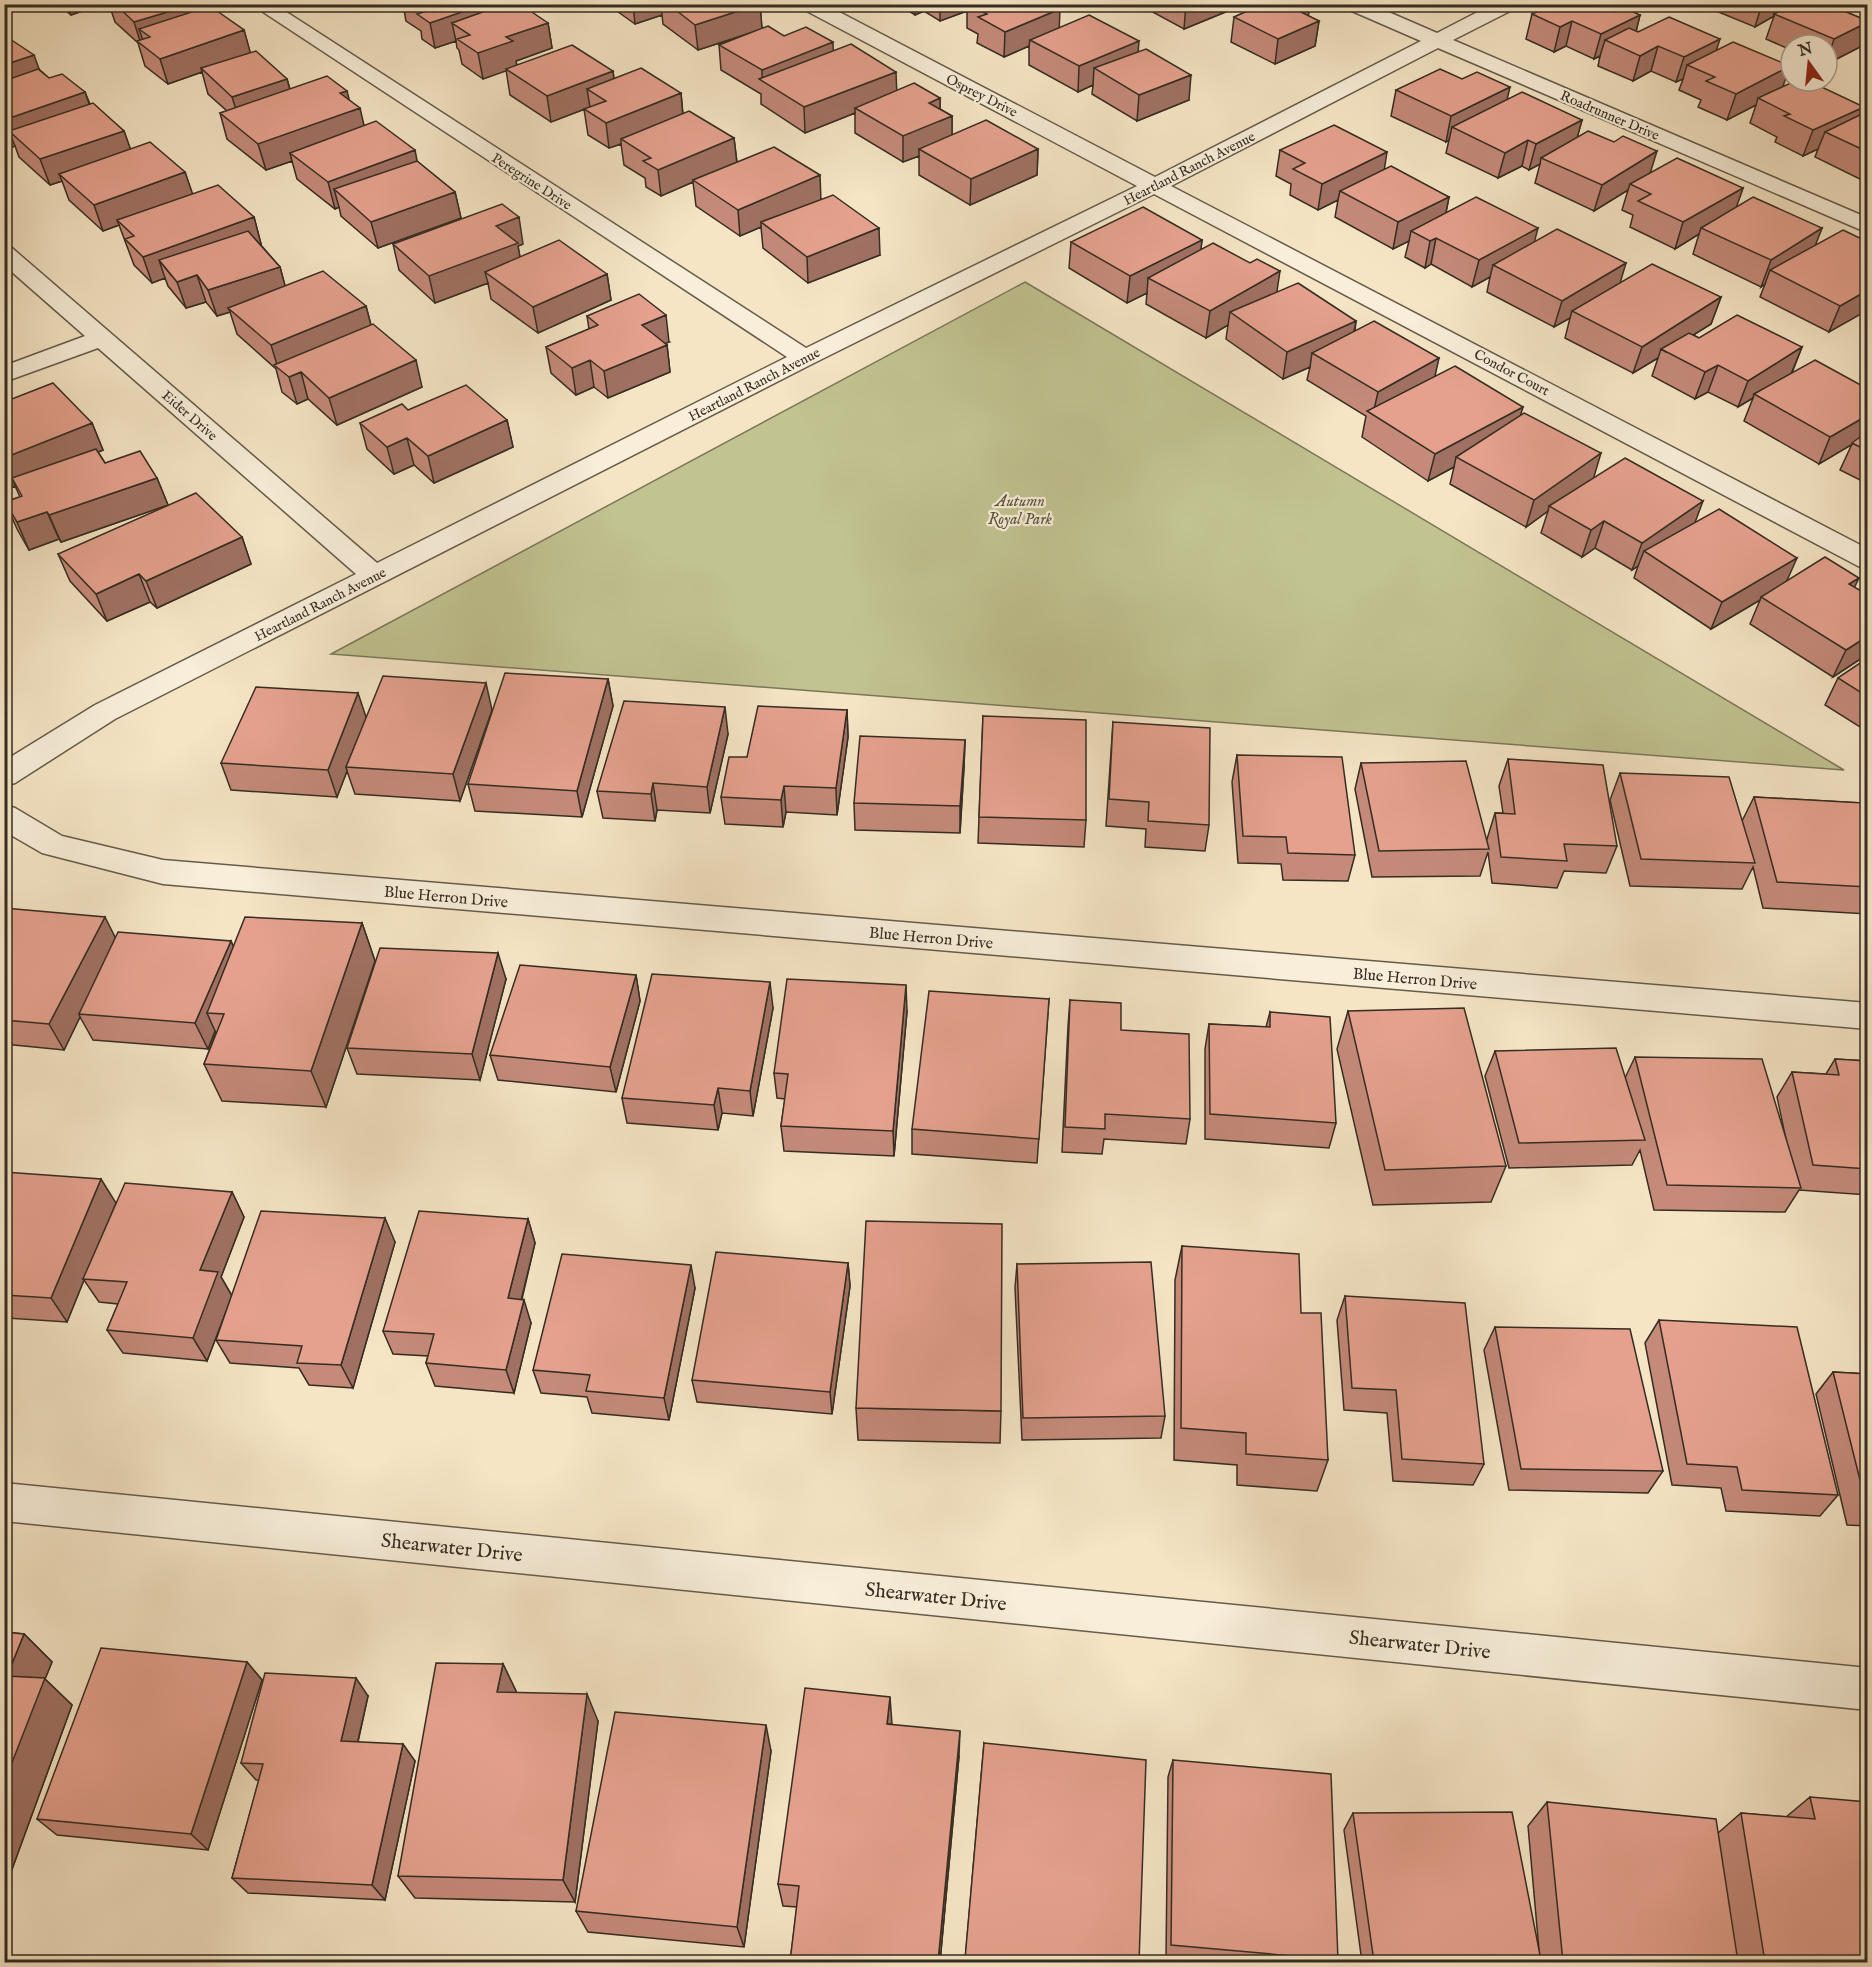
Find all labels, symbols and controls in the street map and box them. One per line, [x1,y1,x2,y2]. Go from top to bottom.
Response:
north arrow [1779,33,1839,93]
text: N [1795,39,1815,62]
street label: Osprey Drive [943,70,1021,122]
street label: Roadrunner Drive [1557,87,1663,145]
street label: Heartland Ranch Avenue [1121,128,1259,210]
street label: Peregrine Drive [488,149,575,215]
street label: Heartland Ranch Avenue [686,344,824,426]
street label: Condor Court [1471,345,1552,400]
street label: Eider Drive [158,387,221,445]
park label: Autumn Royal Park [988,492,1053,530]
street label: Heartland Ranch Avenue [252,564,390,646]
street label: Blue Herron Drive [383,883,509,913]
street label: Blue Herron Drive [868,924,994,954]
street label: Blue Herron Drive [1352,965,1478,995]
street label: Shearwater Drive [380,1529,524,1568]
street label: Shearwater Drive [864,1578,1008,1617]
street label: Shearwater Drive [1348,1626,1492,1665]

